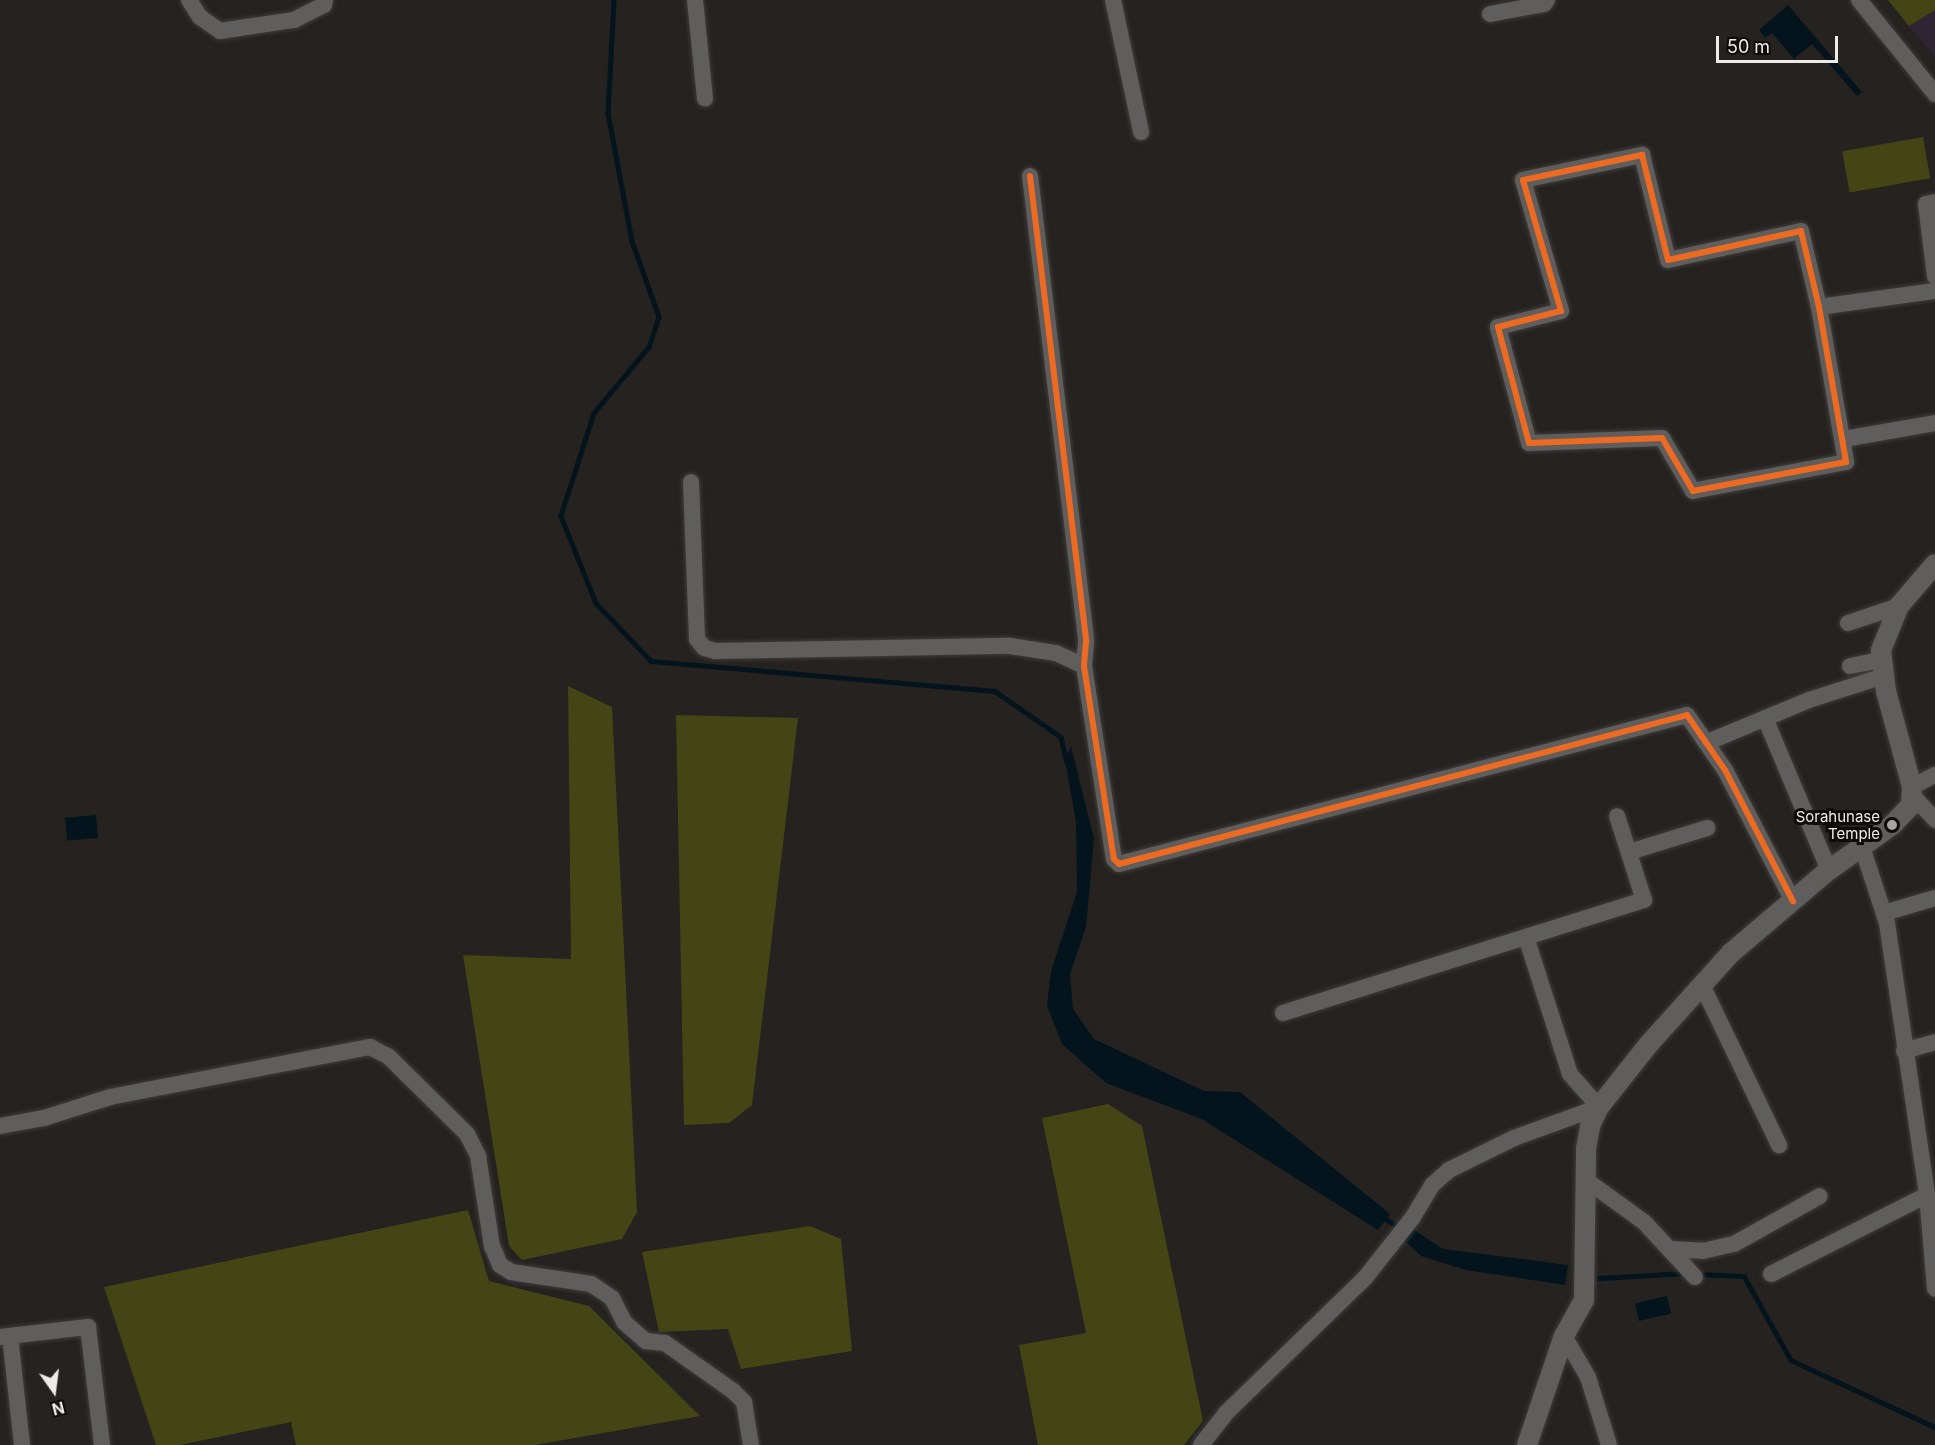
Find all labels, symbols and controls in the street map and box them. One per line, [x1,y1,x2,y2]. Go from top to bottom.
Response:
scale bar [1719,24,1840,62]
text: 50 m [1727,36,1770,57]
place label: Sorahunase Temple [1796,807,1880,842]
marker: Sorahunase Temple [1885,818,1899,832]
north arrow [24,1361,84,1421]
text: N [50,1397,67,1420]

